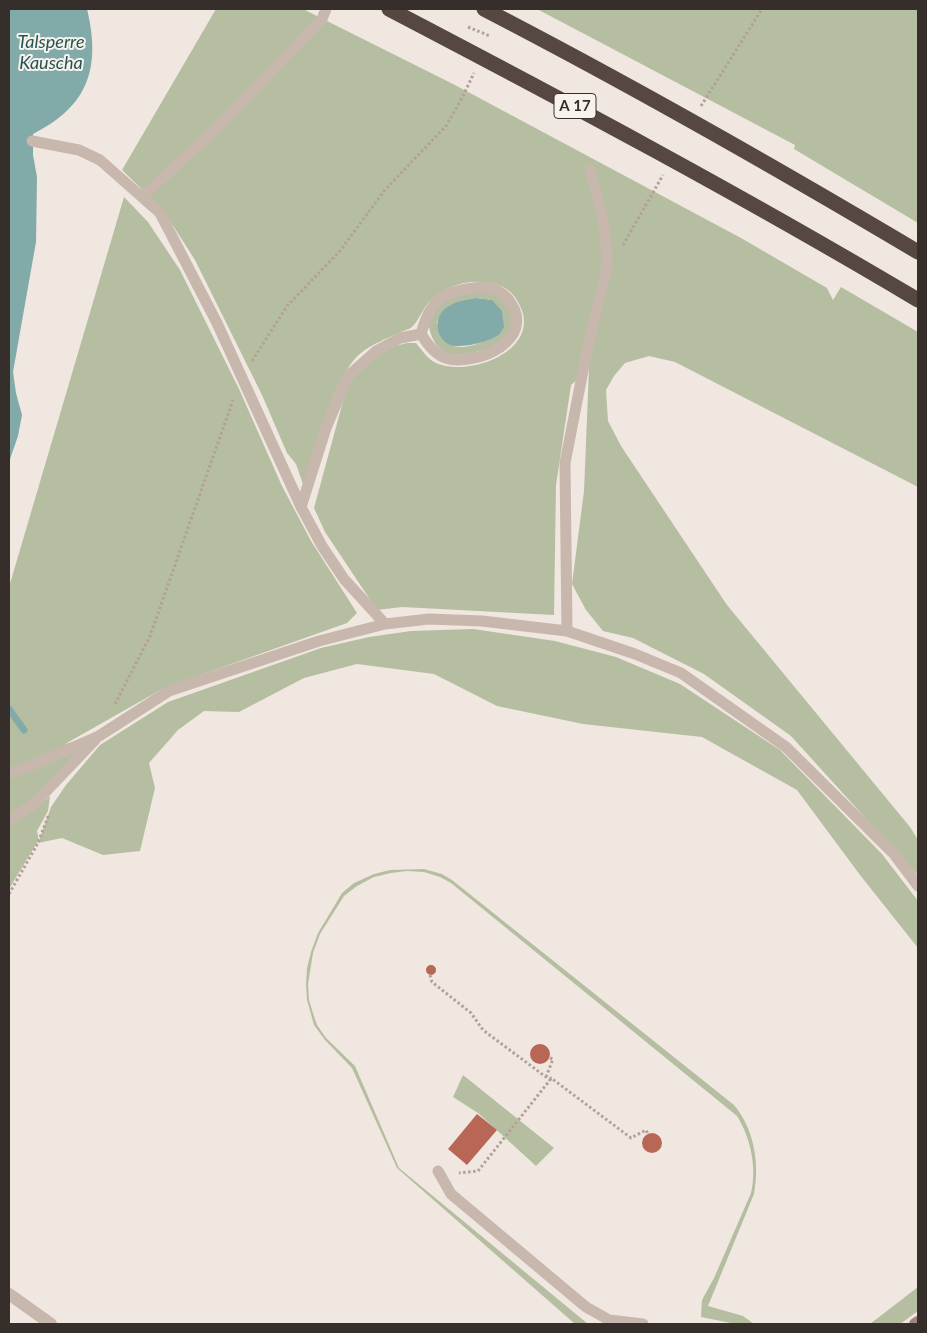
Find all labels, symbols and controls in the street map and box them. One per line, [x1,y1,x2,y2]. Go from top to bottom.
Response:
water label: Talsperre Kauscha [17,31,85,74]
road number: A 17 [554,94,596,118]

